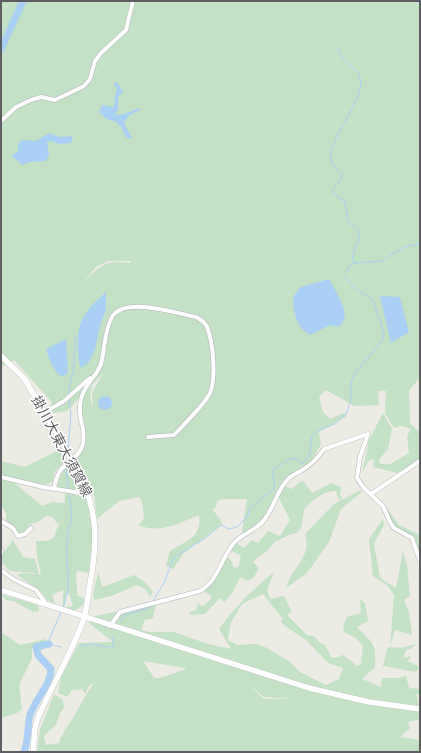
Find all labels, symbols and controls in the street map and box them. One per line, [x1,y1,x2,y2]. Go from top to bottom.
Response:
street label: 掛川大東大須賀線 [26,392,96,501]

